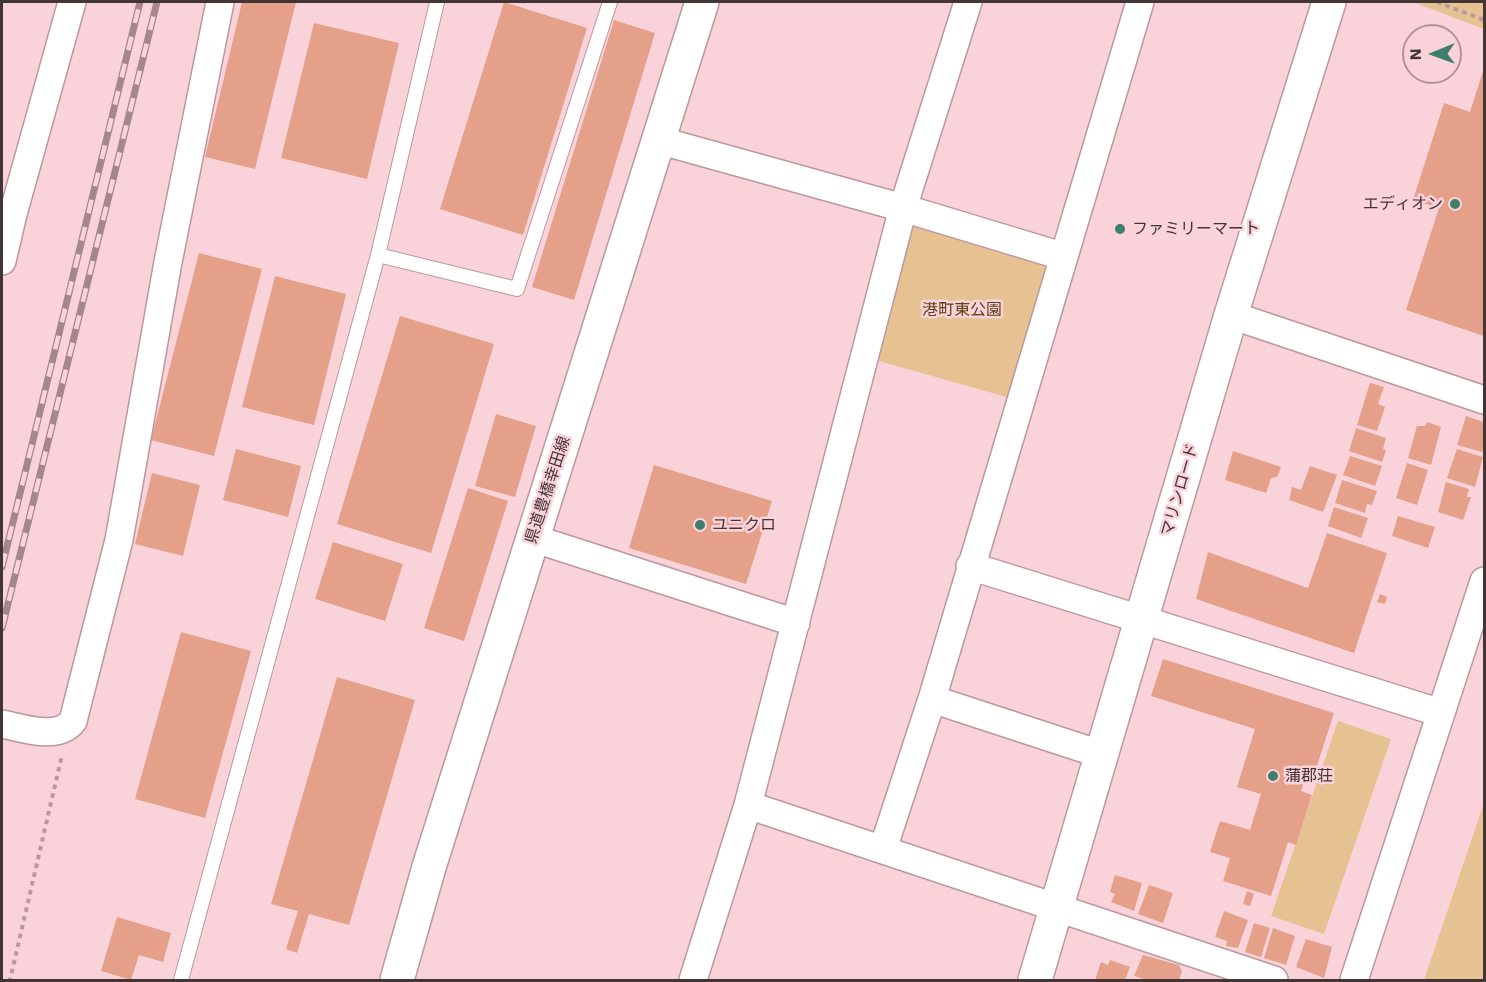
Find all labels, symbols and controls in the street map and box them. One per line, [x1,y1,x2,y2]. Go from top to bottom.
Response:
north arrow [1402,24,1462,84]
text: N [1406,48,1425,60]
place label: エディオン [1363,194,1443,214]
marker: エディオン [1448,197,1462,211]
place label: ファミリーマート [1132,219,1260,239]
marker: ファミリーマート [1113,222,1127,236]
park label: 港町東公園 [922,300,1002,320]
street label: 県道豊橋幸田線 [522,434,574,546]
street label: マリンロード [1158,441,1202,539]
place label: ユニクロ [712,515,776,535]
marker: ユニクロ [693,518,707,532]
place label: 蒲郡荘 [1285,766,1333,786]
marker: 蒲郡荘 [1266,769,1280,783]

